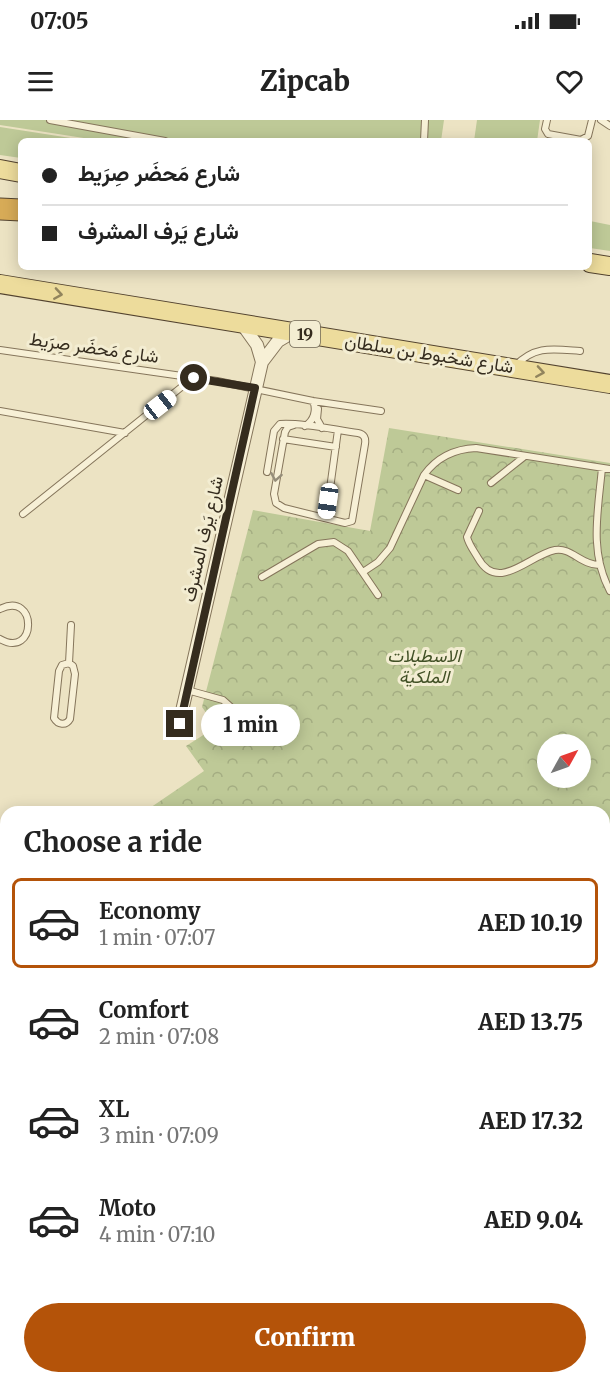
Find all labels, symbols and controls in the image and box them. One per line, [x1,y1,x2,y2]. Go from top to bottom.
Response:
text: 07:05 [30,7,89,35]
text: Zipcab [260,64,350,98]
icon: menu [24,65,57,98]
icon: heart [553,65,586,98]
text: شارع مَحضَر صِرَيط [78,159,240,187]
text: شارع يَرف المشرف [78,217,239,245]
one-way arrow [53,287,62,299]
road number: 19 [290,321,320,347]
street label: شارع مَحضَر صِرَيط [28,327,160,369]
street label: شارع شخبوط بن سلطان [343,329,515,379]
route start [180,364,207,391]
one-way arrow [536,366,545,378]
car [140,387,180,423]
one-way arrow [271,473,283,482]
street label: شارع يَرف المشرف [177,474,229,604]
car [317,482,339,520]
park label: الاسطبلات الملكية [387,644,463,688]
callout: 1 min [201,703,300,745]
route end [166,710,193,737]
text: 1 min [223,712,278,737]
north arrow [537,734,591,788]
map controls [537,734,591,788]
text: Choose a ride [24,825,202,859]
icon: car [27,896,81,950]
text: Economy [99,897,200,925]
text: AED 10.19 [478,909,583,937]
text: 1 min · 07:07 [99,925,215,950]
icon: car [27,995,81,1049]
text: Comfort [99,996,189,1024]
text: AED 13.75 [478,1008,583,1036]
text: 2 min · 07:08 [99,1024,219,1049]
icon: car [27,1094,81,1148]
text: XL [99,1095,129,1123]
text: AED 17.32 [479,1107,583,1135]
text: 3 min · 07:09 [99,1123,219,1148]
icon: car [27,1193,81,1247]
text: Moto [99,1194,156,1222]
text: AED 9.04 [484,1206,583,1234]
text: 4 min · 07:10 [99,1222,215,1247]
button: Confirm [24,1303,586,1372]

